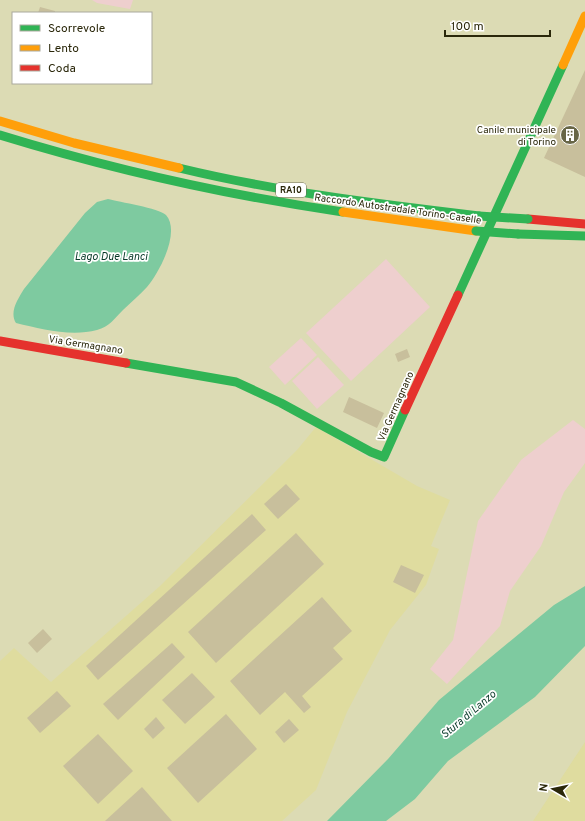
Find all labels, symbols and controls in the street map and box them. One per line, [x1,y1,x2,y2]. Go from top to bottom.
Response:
legend [12,12,152,84]
scale bar [445,12,550,38]
text: 100 m [451,19,484,35]
text: Scorrevole [48,21,105,37]
text: Lento [48,41,79,57]
text: Coda [48,61,76,77]
place label: Canile municipale di Torino [477,124,556,149]
building icon: Canile municipale di Torino [559,124,581,146]
road number: RA10 [276,183,306,197]
street label: Raccordo Autostradale Torino-Caselle [313,191,482,228]
water label: Lago Due Lanci [74,250,149,264]
street label: Via Germagnano [48,333,124,358]
street label: Via Germagnano [375,369,418,443]
water label: Stura di Lanzo [438,688,499,742]
north arrow [533,769,573,809]
text: N [537,783,552,793]

